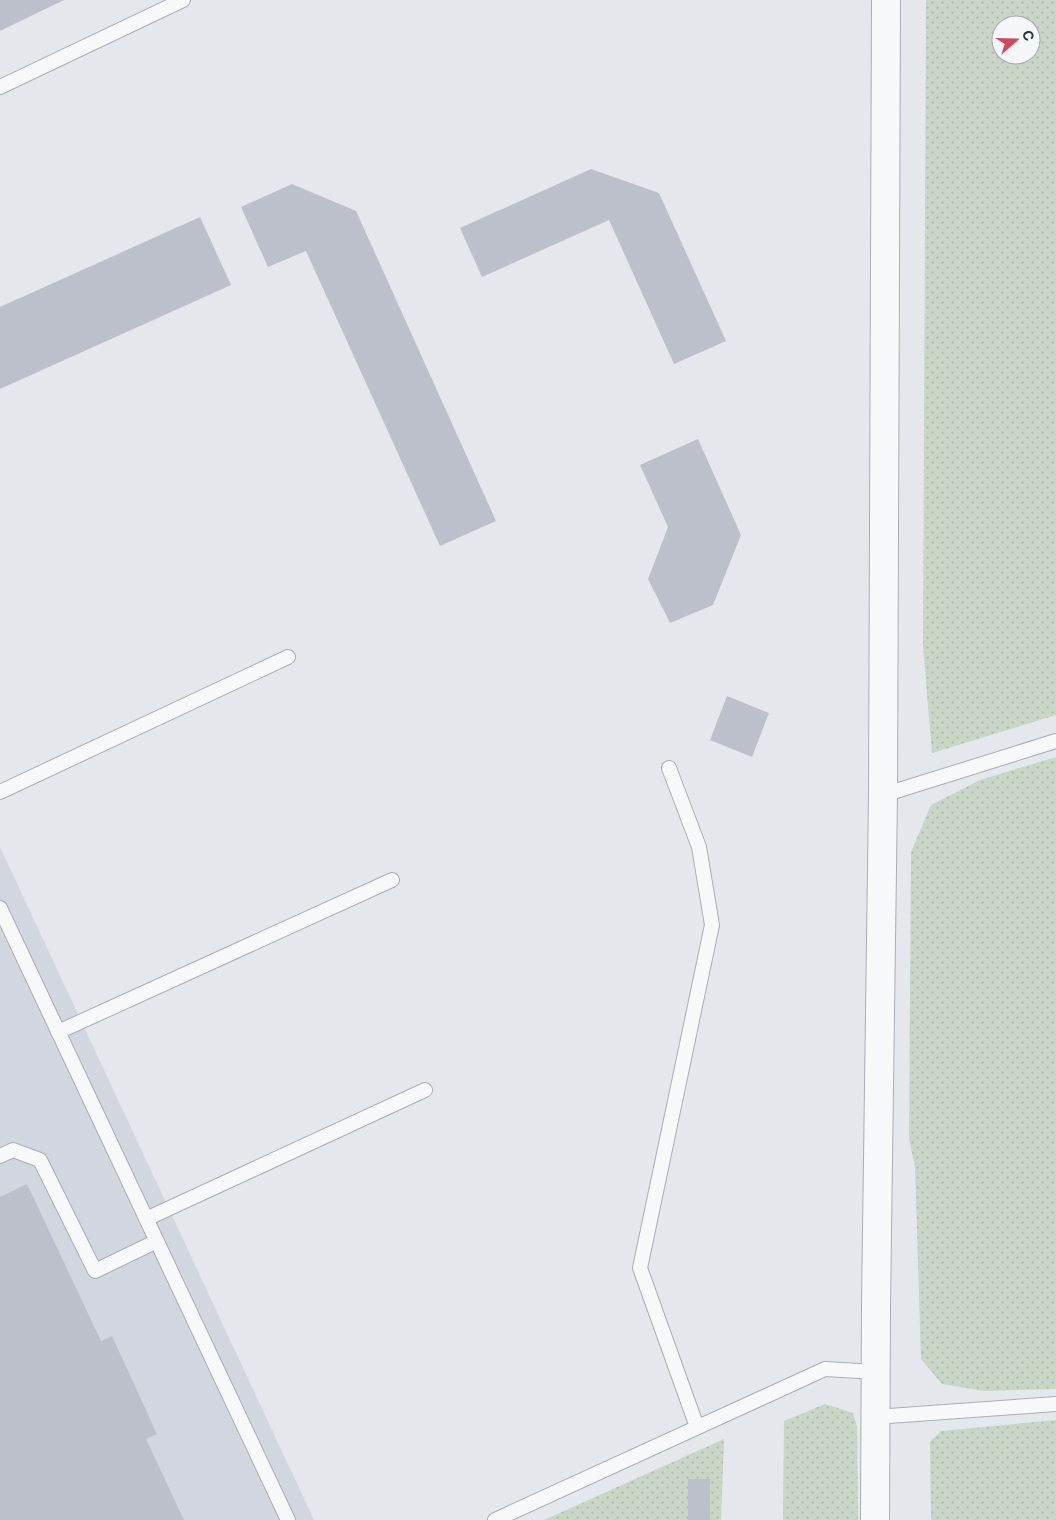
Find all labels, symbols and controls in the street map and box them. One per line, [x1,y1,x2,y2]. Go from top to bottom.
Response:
north arrow [991,15,1041,65]
text: С [1019,28,1038,43]

